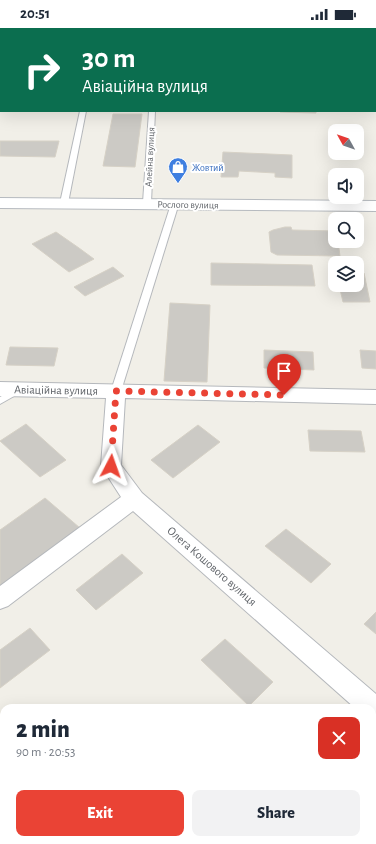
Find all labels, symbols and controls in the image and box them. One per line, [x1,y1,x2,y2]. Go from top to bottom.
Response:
text: 20:51 [20,6,50,21]
icon: right [16,44,68,96]
text: 30 m [82,45,135,73]
text: Авіаційна вулиця [82,78,208,96]
north arrow [328,124,364,160]
map controls [328,124,364,292]
street label: Алейна вулиця [143,127,157,187]
shop icon: Жовтий [167,156,189,184]
place label: Жовтий [192,163,224,173]
button: sound [328,168,364,204]
street label: Рослого вулиця [157,199,219,211]
button: search [328,212,364,248]
button: layers [328,256,364,292]
pin [267,354,301,395]
icon: arrive [273,360,295,382]
street label: Авіаційна вулиця [14,383,98,398]
position arrow [90,445,132,487]
street label: Олега Кошового вулиця [164,524,259,609]
button: close [318,717,360,759]
text: 2 min [16,718,70,742]
text: 90 m · 20:53 [16,746,75,759]
button: Exit [16,790,184,836]
button: Share [192,790,360,836]

